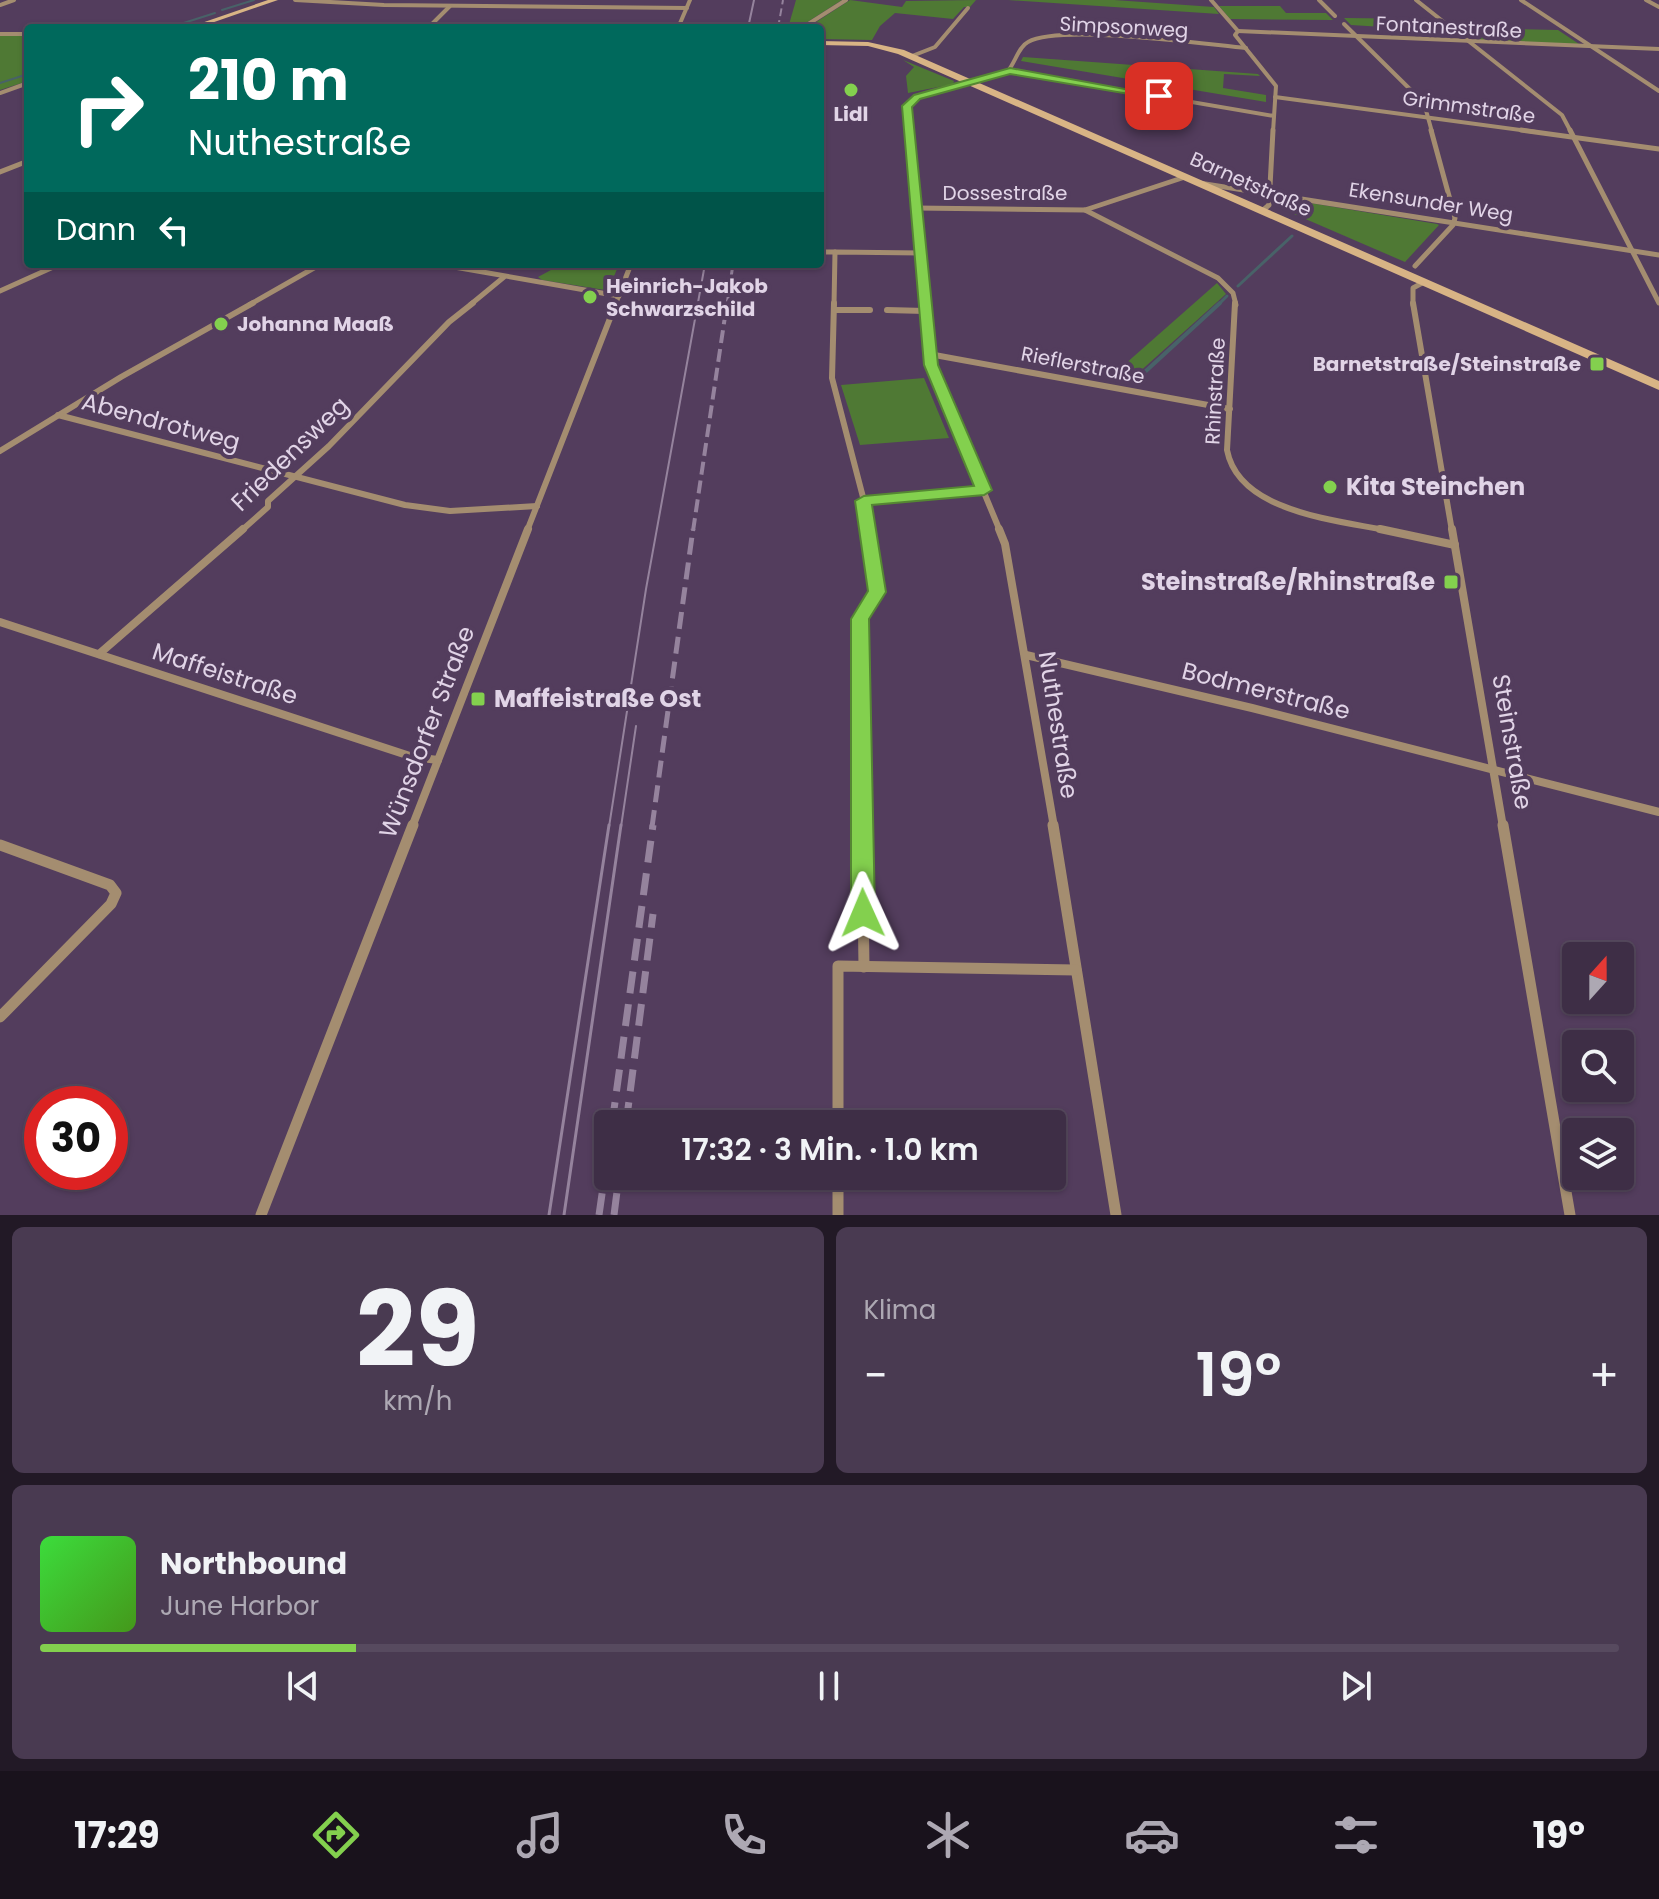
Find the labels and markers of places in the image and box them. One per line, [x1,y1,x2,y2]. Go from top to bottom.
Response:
pin [1125,62,1193,130]
marker: Lidl [842,81,860,99]
place label: Lidl [834,100,868,128]
place label: Heinrich-Jakob Schwarzschild [606,272,768,323]
marker: Heinrich-Jakob Schwarzschild [581,288,599,306]
place label: Johanna Maaß [237,310,394,338]
marker: Johanna Maaß [212,315,230,333]
place label: Barnetstraße/Steinstraße [1313,350,1581,378]
marker: Barnetstraße/Steinstraße [1588,355,1606,373]
place label: Kita Steinchen [1346,470,1525,503]
marker: Kita Steinchen [1321,478,1339,496]
place label: Steinstraße/Rhinstraße [1141,565,1435,598]
marker: Steinstraße/Rhinstraße [1442,573,1460,591]
place label: Maffeistraße Ost [494,682,701,715]
marker: Maffeistraße Ost [469,690,487,708]

